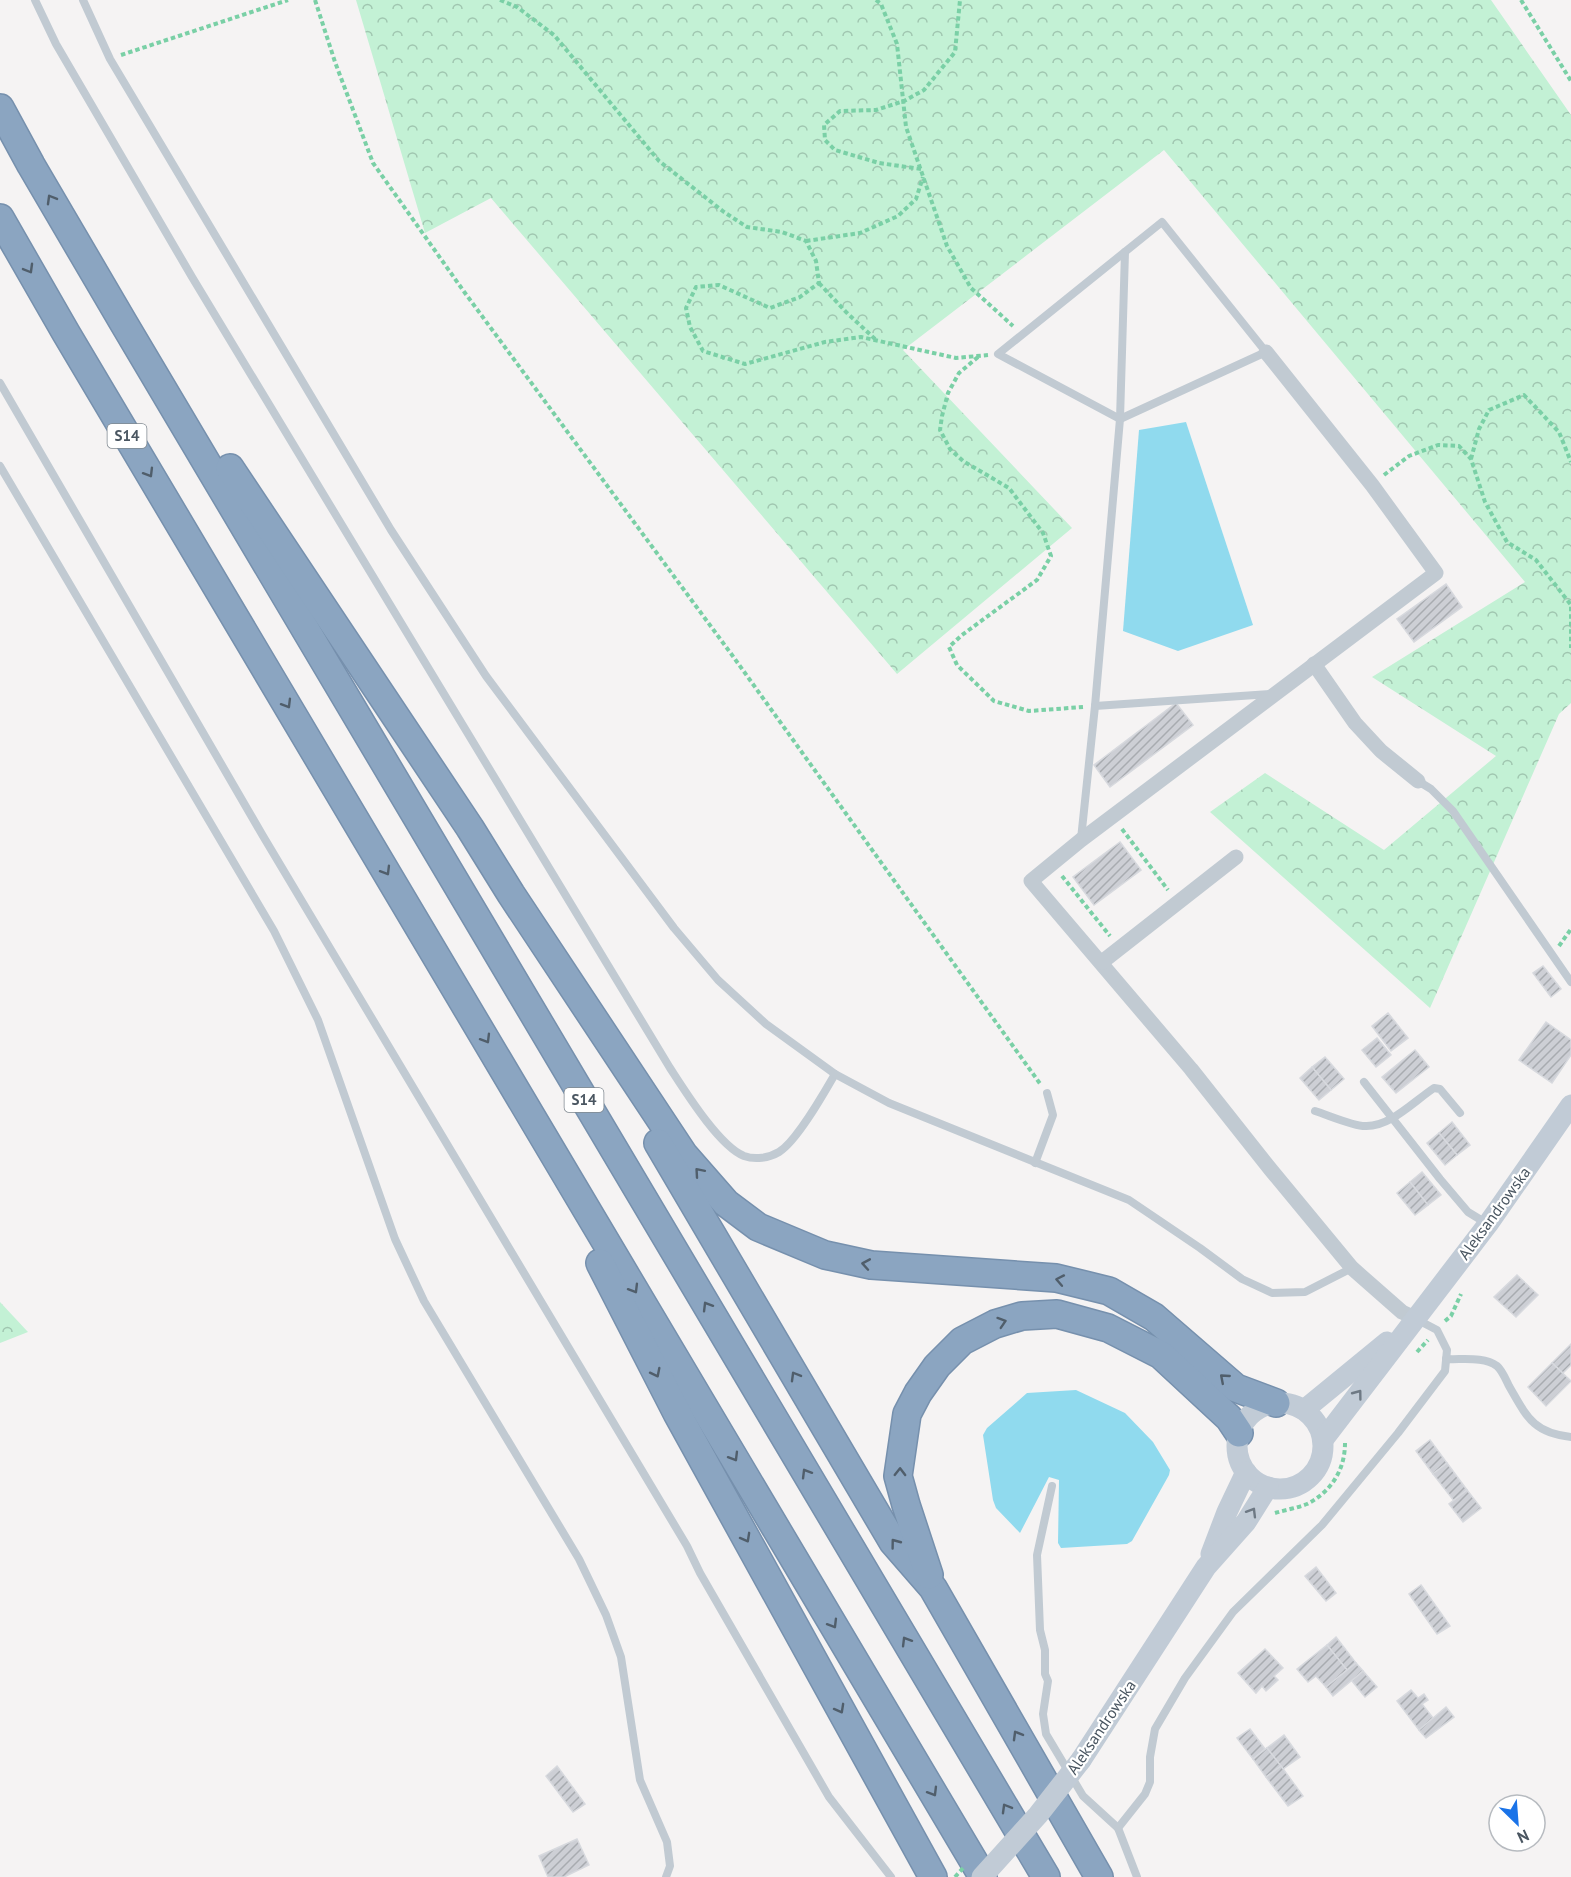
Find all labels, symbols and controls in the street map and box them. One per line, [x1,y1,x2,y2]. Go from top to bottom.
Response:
one-way arrow [47,195,58,205]
one-way arrow [22,263,33,273]
road number: S14 [108,424,146,448]
one-way arrow [142,467,154,477]
one-way arrow [280,698,291,708]
one-way arrow [379,865,391,875]
one-way arrow [478,1033,490,1043]
road number: S14 [564,1088,604,1112]
street label: Aleksandrowska [1454,1163,1534,1263]
one-way arrow [696,1168,707,1179]
one-way arrow [861,1258,871,1271]
one-way arrow [1055,1274,1065,1286]
one-way arrow [627,1283,638,1293]
one-way arrow [702,1302,714,1312]
one-way arrow [996,1317,1007,1329]
one-way arrow [649,1366,660,1377]
one-way arrow [791,1372,802,1382]
one-way arrow [1220,1374,1231,1385]
one-way arrow [1350,1389,1361,1400]
one-way arrow [726,1451,738,1461]
one-way arrow [894,1467,906,1476]
one-way arrow [802,1469,814,1479]
one-way arrow [1245,1508,1257,1518]
one-way arrow [739,1532,750,1542]
one-way arrow [891,1539,902,1550]
one-way arrow [826,1618,838,1628]
one-way arrow [902,1637,914,1647]
street label: Aleksandrowska [1062,1676,1140,1778]
one-way arrow [833,1703,844,1713]
one-way arrow [1013,1731,1025,1741]
one-way arrow [926,1786,937,1796]
north arrow [1487,1793,1547,1853]
one-way arrow [1002,1804,1013,1814]
text: N [1514,1825,1532,1848]

